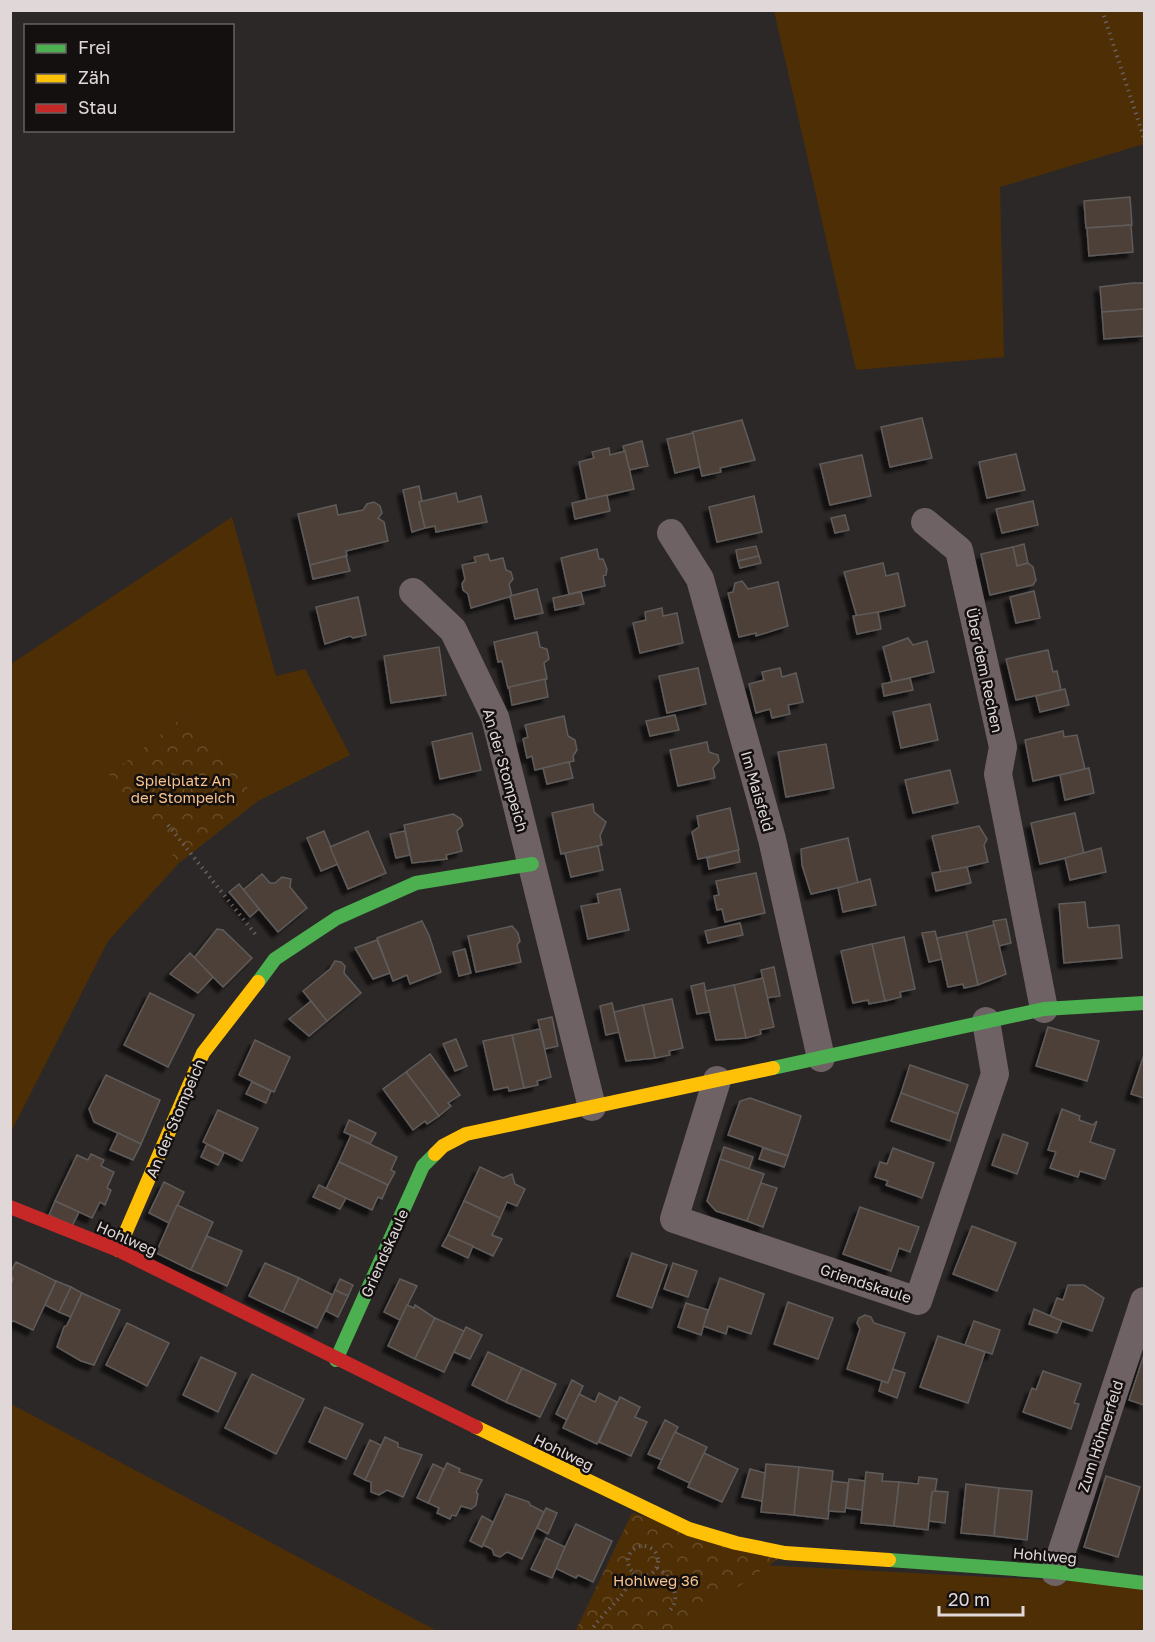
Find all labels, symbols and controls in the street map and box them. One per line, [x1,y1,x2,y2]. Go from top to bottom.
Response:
legend [24,24,234,132]
text: Frei [78,36,111,58]
text: Zäh [78,66,110,88]
text: Stau [78,96,117,118]
street label: Über dem Rechen [963,606,1007,734]
street label: An der Stompeich [480,706,532,834]
street label: Im Maisfeld [738,749,778,833]
park label: Spielplatz An der Stompeich [131,771,235,806]
street label: An der Stompeich [142,1056,208,1180]
street label: Griendskaule [357,1206,412,1300]
street label: Hohlweg [94,1217,160,1259]
street label: Griendskaule [818,1260,914,1306]
street label: Zum Höhnerfeld [1073,1378,1127,1494]
street label: Hohlweg [531,1430,597,1474]
street label: Hohlweg [1012,1543,1078,1567]
park label: Hohlweg 36 [613,1571,699,1589]
scale bar [939,1579,1023,1617]
text: 20 m [948,1588,990,1610]

